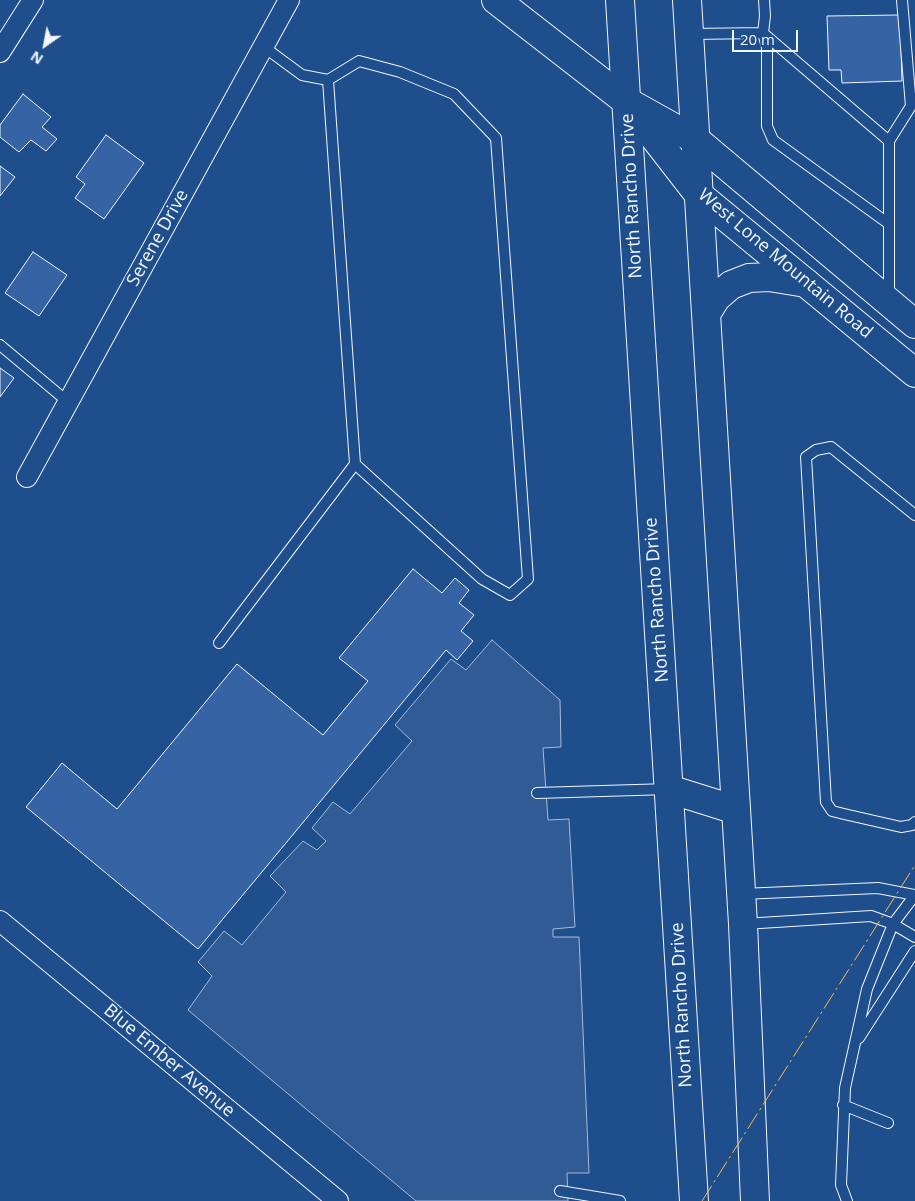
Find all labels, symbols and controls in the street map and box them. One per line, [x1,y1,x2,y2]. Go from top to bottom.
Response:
north arrow [20,20,70,70]
scale bar [735,20,801,52]
text: 20 m [740,29,775,49]
text: N [27,47,47,69]
street label: North Rancho Drive [617,113,647,279]
street label: West Lone Mountain Road [693,185,877,343]
street label: Serene Drive [123,186,193,290]
street label: North Rancho Drive [640,517,674,683]
street label: North Rancho Drive [667,922,697,1088]
street label: Blue Ember Avenue [99,1000,239,1122]

